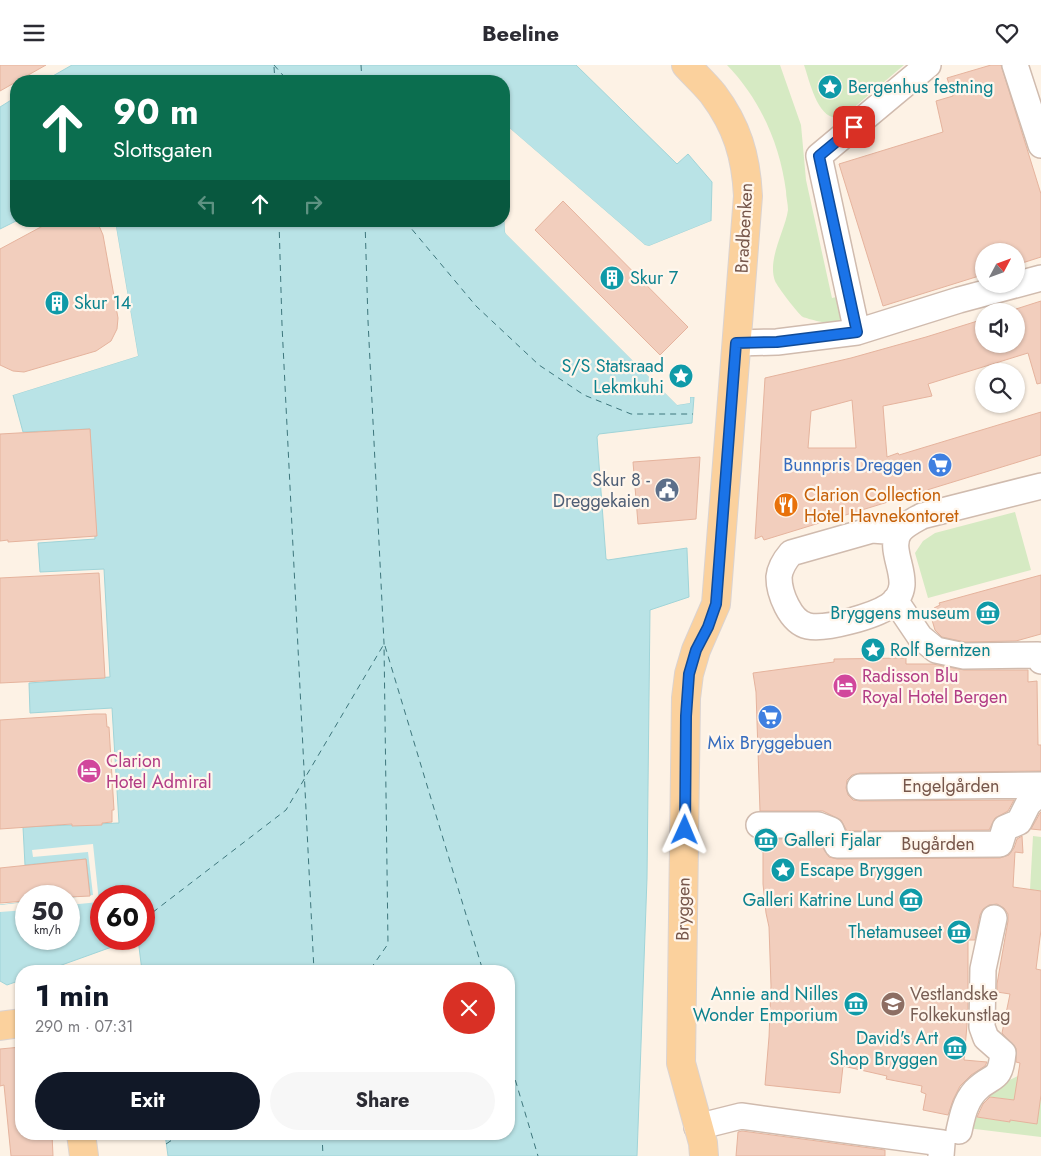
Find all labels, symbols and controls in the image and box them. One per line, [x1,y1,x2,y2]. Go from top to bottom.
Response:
text: Beeline [482,17,559,49]
icon: menu [20,19,48,47]
icon: heart [993,19,1021,47]
place icon: Bergenhus festning [817,74,843,100]
place label: Bergenhus festning [848,74,994,100]
text: 90 m [113,87,199,137]
icon: ahead [30,95,95,160]
pin [833,106,875,148]
icon: arrive [840,113,868,141]
text: Slottsgaten [113,133,213,165]
street label: Bradbenken [729,182,759,274]
icon: left [193,190,221,218]
icon: ahead [246,190,274,218]
icon: right [299,190,327,218]
north arrow [975,243,1025,293]
map controls [975,243,1025,413]
building icon: Skur 7 [599,265,625,291]
place label: Skur 7 [630,265,679,291]
building icon: Skur 14 [44,290,70,316]
place label: Skur 14 [74,290,131,316]
button: sound [975,303,1025,353]
place label: S/S Statsraad Lekmkuhi [561,353,664,400]
place icon: S/S Statsraad Lekmkuhi [668,363,694,389]
button: search [975,363,1025,413]
place label: Bunnpris Dreggen [783,452,922,478]
supermarket icon: Bunnpris Dreggen [927,452,953,478]
place label: Skur 8 - Dreggekaien [553,467,650,514]
public building icon: Skur 8 - Dreggekaien [654,477,680,503]
place label: Clarion Collection Hotel Havnekontoret [804,482,959,529]
restaurant icon: Clarion Collection Hotel Havnekontoret [773,492,799,518]
place label: Bryggens museum [830,600,970,626]
museum icon: Bryggens museum [975,600,1001,626]
place icon: Rolf Berntzen [860,637,886,663]
place label: Rolf Berntzen [890,637,991,663]
place label: Radisson Blu Royal Hotel Bergen [862,663,1008,710]
hotel icon: Radisson Blu Royal Hotel Bergen [832,673,858,699]
supermarket icon: Mix Bryggebuen [757,704,783,730]
place label: Mix Bryggebuen [708,730,832,756]
place label: Clarion Hotel Admiral [106,748,212,795]
hotel icon: Clarion Hotel Admiral [76,758,102,784]
street label: Engelgården [902,773,1000,799]
position arrow [658,803,710,855]
museum icon: Galleri Fjalar [753,827,779,853]
place label: Galleri Fjalar [784,827,882,853]
street label: Bugården [901,831,975,857]
place icon: Escape Bryggen [770,857,796,883]
place label: Escape Bryggen [800,857,923,883]
street label: Bryggen [669,877,697,941]
speed limit sign: 60 [90,885,155,950]
place label: Galleri Katrine Lund [743,887,894,913]
museum icon: Galleri Katrine Lund [898,887,924,913]
text: 50 [31,893,64,929]
place label: Thetamuseet [848,919,943,945]
museum icon: Thetamuseet [946,919,972,945]
text: km/h [34,921,61,939]
text: 1 min [35,974,109,1017]
place label: Annie and Nilles Wonder Emporium [693,981,838,1028]
place label: Vestlandske Folkekunstlag [910,981,1011,1028]
button: close [443,982,495,1034]
museum icon: Annie and Nilles Wonder Emporium [843,991,869,1017]
school or university icon: Vestlandske Folkekunstlag [880,991,906,1017]
text: 290 m · 07:31 [35,1015,133,1038]
place label: David's Art Shop Bryggen [830,1025,939,1072]
museum icon: David's Art Shop Bryggen [942,1035,968,1061]
button: Exit [35,1072,260,1130]
button: Share [270,1072,495,1130]

